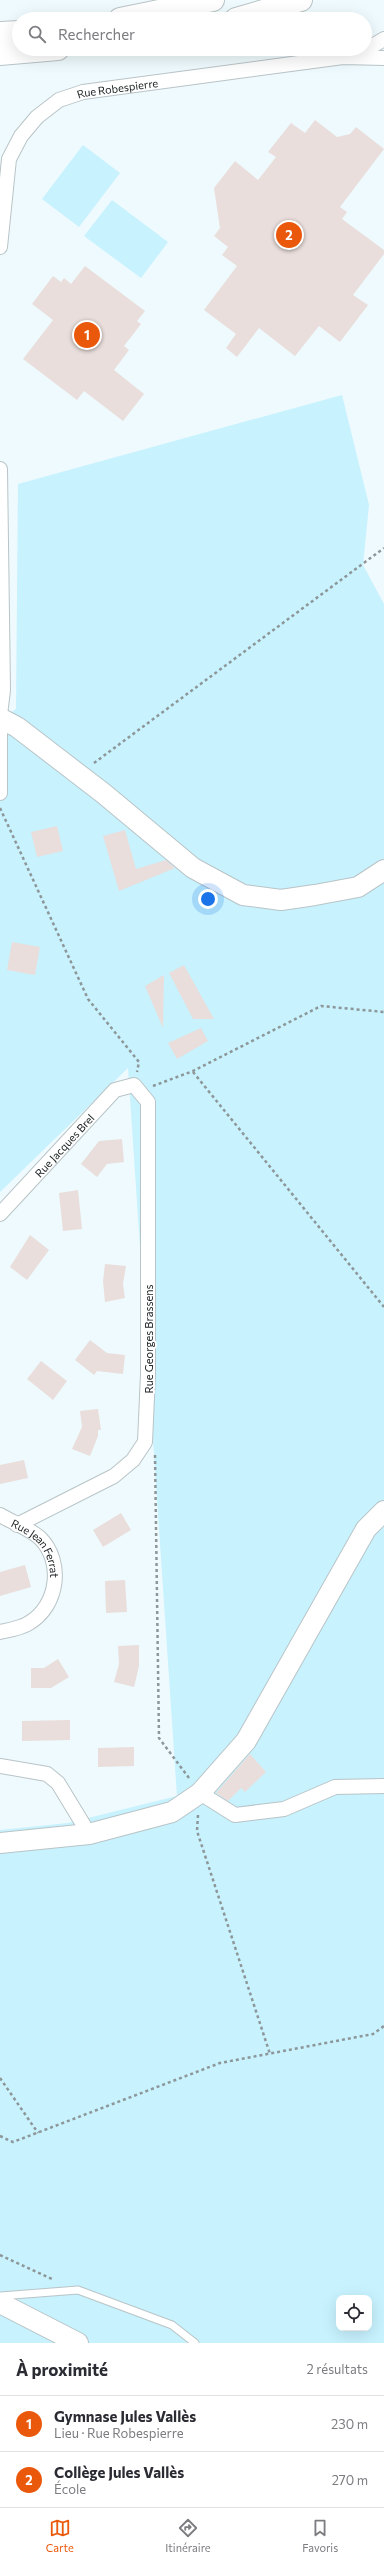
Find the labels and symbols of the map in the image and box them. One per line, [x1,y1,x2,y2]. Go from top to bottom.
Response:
street label: Rue Robespierre [75,75,159,100]
pin: 2 [276,220,302,250]
pin: 1 [74,320,100,350]
your location [198,889,218,909]
street label: Rue Jacques Brel [32,1111,96,1179]
street label: Rue Georges Brassens [142,1284,155,1394]
street label: Rue Jean Ferrat [10,1516,61,1578]

